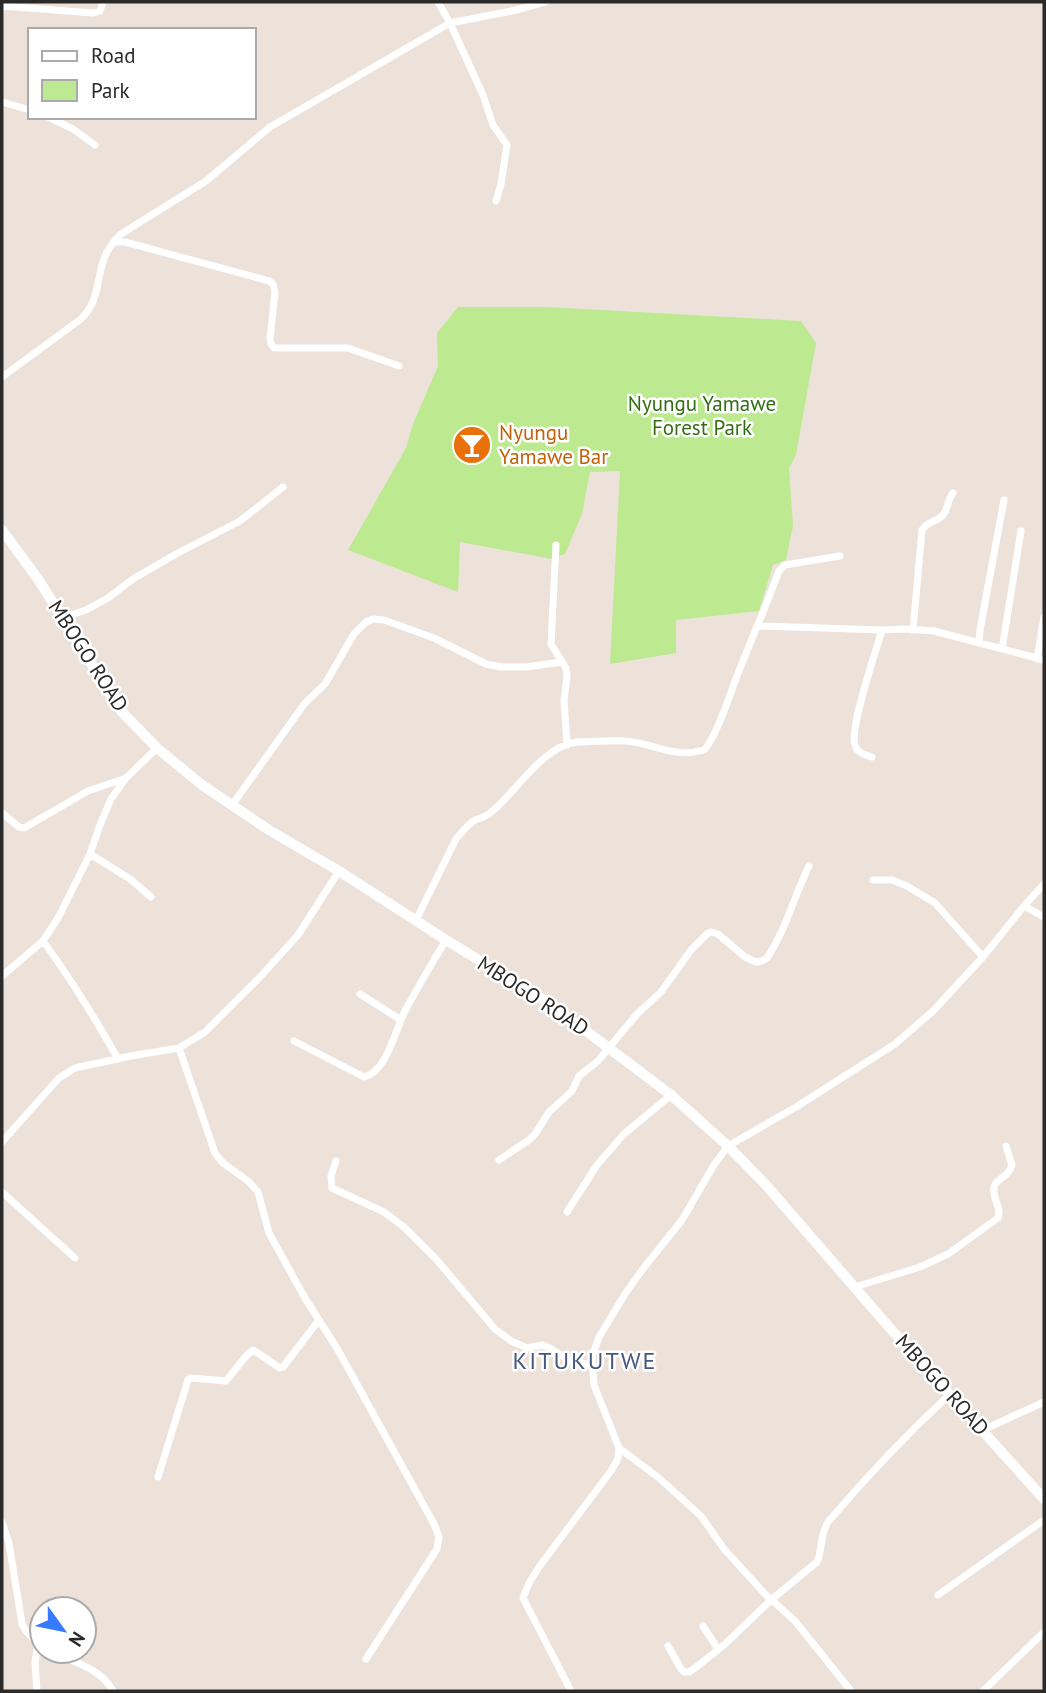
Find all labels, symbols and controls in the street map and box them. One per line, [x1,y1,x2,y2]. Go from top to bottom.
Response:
legend [28,28,256,119]
text: Road [91,42,135,69]
text: Park [91,77,130,104]
park label: Nyungu Yamawe Forest Park [628,390,776,441]
place label: Nyungu Yamawe Bar [499,419,608,470]
bar icon: Nyungu Yamawe Bar [451,424,493,466]
street label: MBOGO ROAD [42,595,134,717]
street label: MBOGO ROAD [472,950,594,1042]
street label: MBOGO ROAD [890,1328,995,1441]
district label: KITUKUTWE [513,1345,657,1376]
north arrow [28,1595,98,1665]
text: N [64,1627,91,1651]

